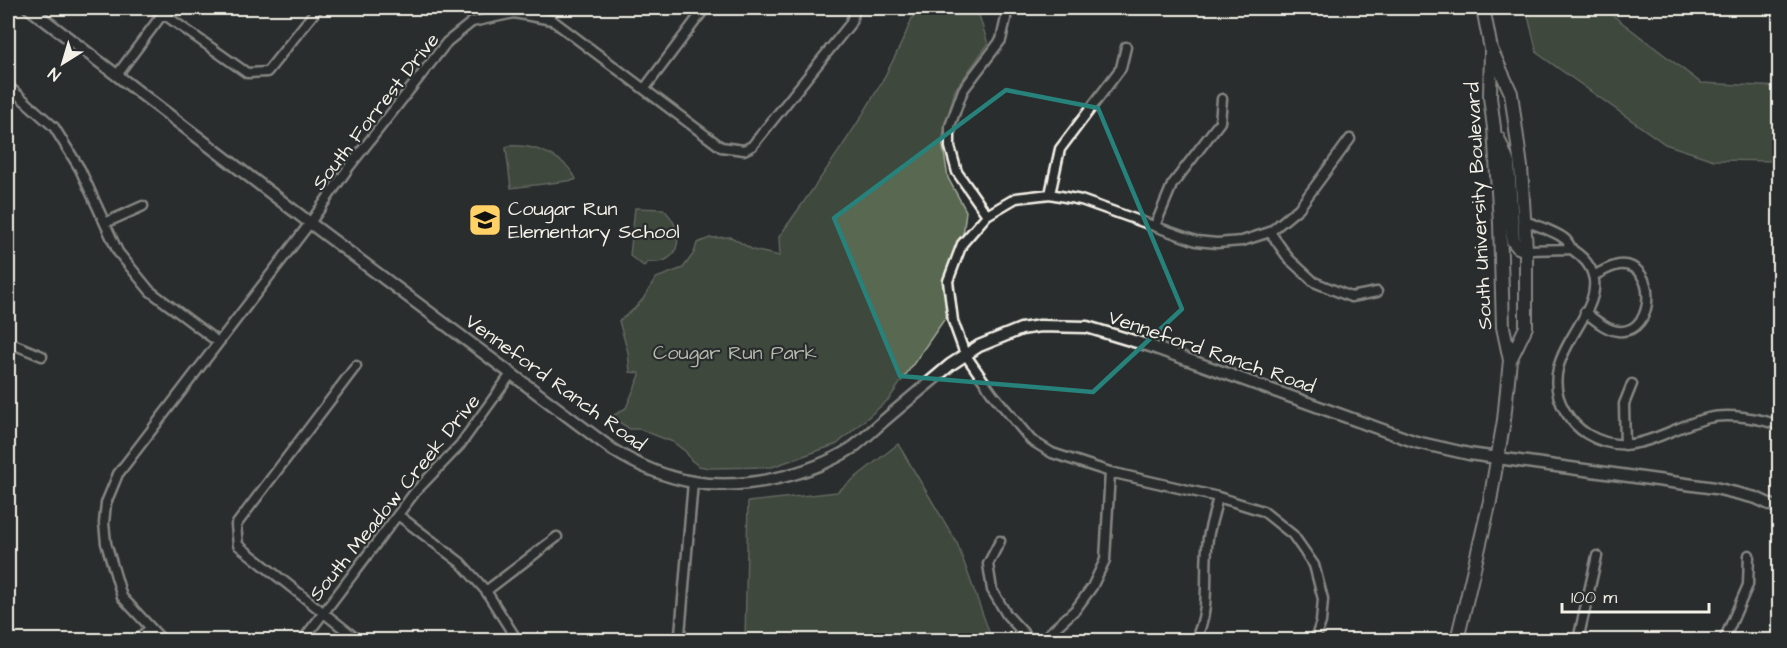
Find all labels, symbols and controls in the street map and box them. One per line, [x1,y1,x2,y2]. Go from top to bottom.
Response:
street label: South Forrest Drive [305,27,446,196]
north arrow [33,33,93,93]
text: N [44,62,65,86]
street label: South University Boulevard [1459,81,1500,331]
place label: Cougar Run Elementary School [508,195,680,247]
school or university icon: Cougar Run Elementary School [467,202,503,238]
street label: Venneford Ranch Road [1104,303,1319,401]
street label: Venneford Ranch Road [459,308,652,458]
park label: Cougar Run Park [653,339,817,368]
street label: South Meadow Creek Drive [302,388,487,607]
scale bar [1562,576,1709,614]
text: 100 m [1571,585,1617,610]

